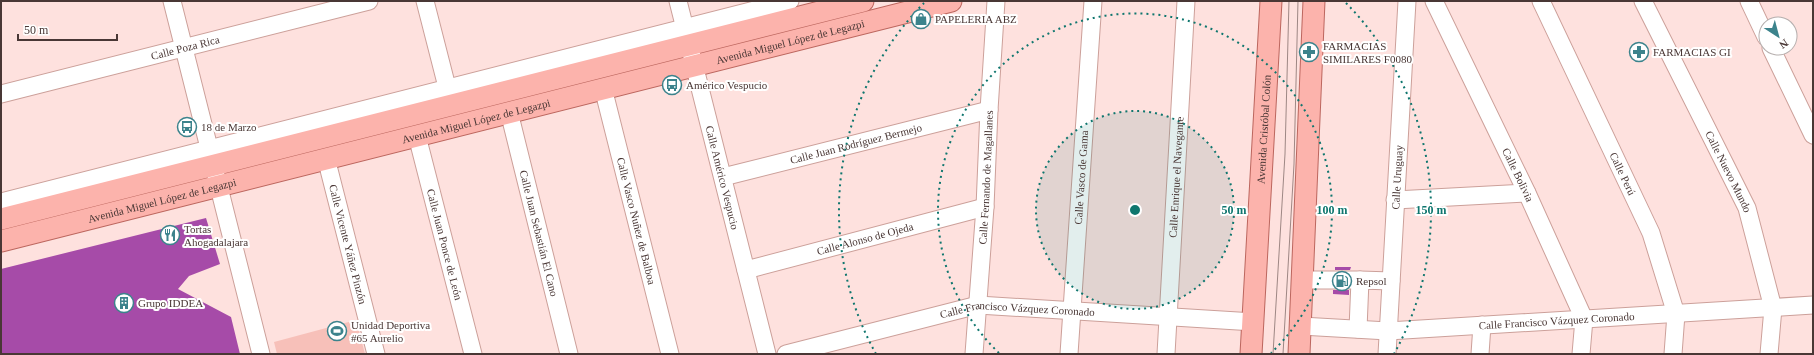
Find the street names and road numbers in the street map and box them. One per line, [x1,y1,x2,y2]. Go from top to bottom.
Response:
street label: Avenida Miguel López de Legazpi [715,17,866,66]
street label: Calle Poza Rica [150,33,221,62]
street label: Avenida Cristóbal Colón [1255,74,1273,184]
street label: Avenida Miguel López de Legazpi [401,96,552,145]
street label: Calle Fernando de Magallanes [976,110,995,245]
street label: Calle Enrique el Navegante [1167,116,1185,238]
street label: Calle Juan Rodríguez Bermejo [789,121,923,166]
street label: Calle Américo Vespucio [704,124,741,231]
street label: Calle Nuevo Mundo [1703,129,1754,214]
street label: Calle Vasco de Gama [1072,130,1090,225]
street label: Calle Uruguay [1389,144,1405,210]
street label: Calle Bolivia [1500,146,1536,204]
street label: Calle Perú [1608,150,1638,197]
street label: Calle Vasco Nuñez de Balboa [615,156,658,286]
street label: Calle Juan Sebastián El Cano [518,169,561,298]
street label: Avenida Miguel López de Legazpi [86,176,237,225]
street label: Calle Vicente Yáñez Pinzón [327,183,369,306]
street label: Calle Juan Ponce de León [425,188,465,302]
street label: Calle Alonso de Ojeda [815,220,915,257]
street label: Calle Francisco Vázquez Coronado [939,299,1096,321]
street label: Calle Francisco Vázquez Coronado [1478,310,1635,331]

